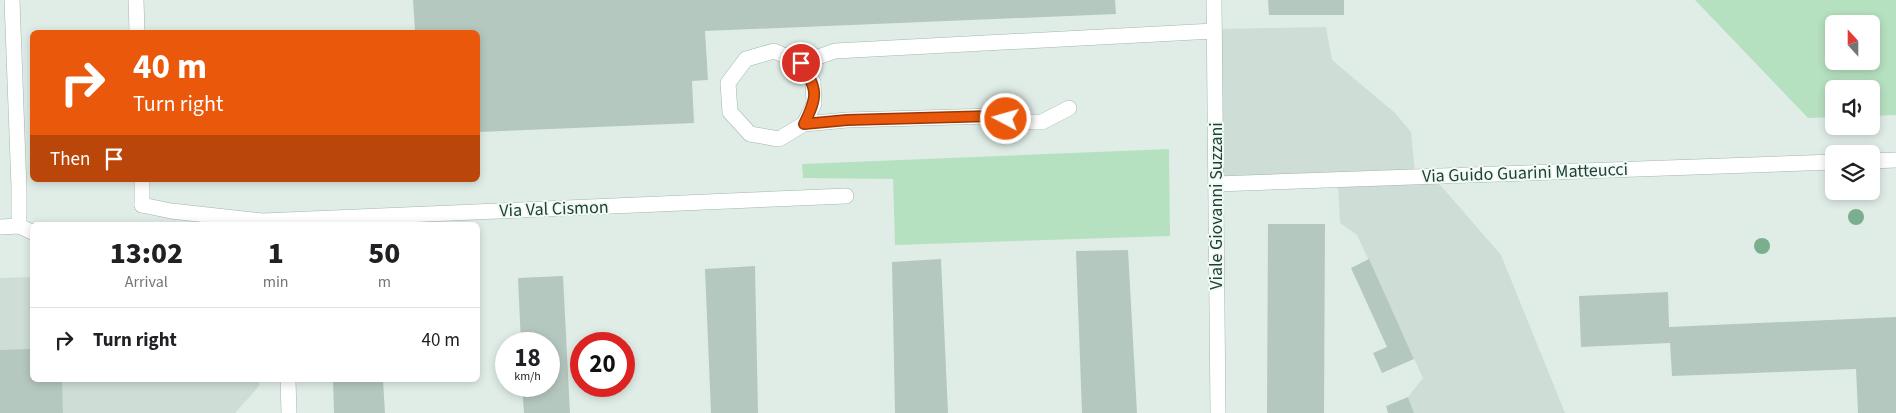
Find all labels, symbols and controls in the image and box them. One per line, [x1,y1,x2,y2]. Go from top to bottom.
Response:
north arrow [1825,15,1880,70]
map controls [1825,15,1880,200]
text: 40 m [133,42,207,92]
pin [780,42,822,84]
icon: arrive [787,49,815,77]
icon: right [50,50,115,115]
button: sound [1825,80,1880,135]
text: Turn right [133,88,223,120]
position arrow [979,92,1031,144]
street label: Viale Giovanni Suzzani [1204,122,1229,290]
icon: arrive [100,145,128,173]
button: layers [1825,145,1880,200]
text: Then [50,146,90,173]
street label: Via Guido Guarini Matteucci [1422,157,1628,189]
street label: Via Val Cismon [499,195,609,223]
text: 13:02 [110,232,183,275]
text: 1 [268,232,284,275]
text: 50 [368,232,400,275]
text: Arrival [125,271,168,293]
text: min [263,271,289,293]
text: m [378,271,391,293]
icon: right [50,326,78,354]
text: Turn right [93,327,177,354]
text: 40 m [422,327,460,354]
speed limit sign: 20 [570,332,635,397]
text: 18 [514,340,541,376]
text: km/h [514,368,541,385]

